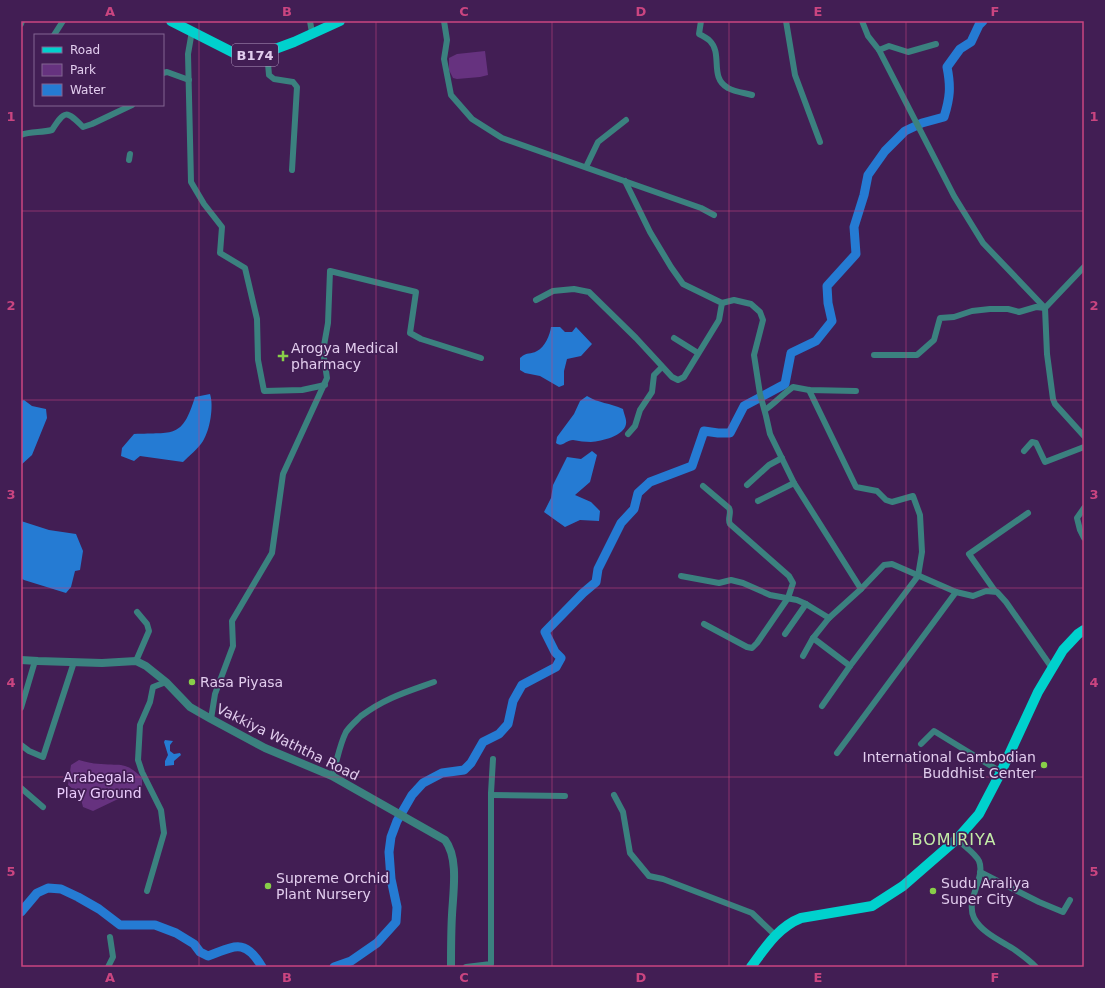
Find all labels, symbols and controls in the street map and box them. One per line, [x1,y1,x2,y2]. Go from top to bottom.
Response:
text: A [105,4,115,19]
text: B [282,4,292,19]
text: C [459,4,469,19]
text: D [636,4,647,19]
text: E [814,4,822,19]
text: F [991,4,999,19]
legend [34,34,164,106]
text: Road [70,43,100,57]
road number: B174 [232,44,278,66]
text: Park [70,63,96,77]
text: Water [70,83,106,97]
text: 1 [6,109,16,124]
text: 1 [1089,109,1099,124]
text: 2 [6,298,16,313]
text: 2 [1089,298,1099,313]
place label: Arogya Medical pharmacy [291,340,398,372]
marker: Arogya Medical pharmacy [278,351,288,361]
text: 3 [6,487,16,502]
text: 3 [1089,487,1099,502]
place label: Rasa Piyasa [200,674,283,690]
text: 4 [6,675,16,690]
text: 4 [1089,675,1099,690]
marker: Rasa Piyasa [187,677,197,687]
street label: Vakkiya Waththa Road [214,700,362,784]
place label: International Cambodian Buddhist Center [863,749,1036,781]
marker: International Cambodian Buddhist Center [1039,760,1049,770]
park label: Arabegala Play Ground [56,769,142,801]
district label: BOMIRIYA [911,830,997,849]
text: 5 [6,864,16,879]
text: 5 [1089,864,1099,879]
place label: Supreme Orchid Plant Nursery [276,870,389,902]
place label: Sudu Araliya Super City [941,875,1030,907]
marker: Supreme Orchid Plant Nursery [263,881,273,891]
marker: Sudu Araliya Super City [928,886,938,896]
text: A [105,970,115,985]
text: B [282,970,292,985]
text: C [459,970,469,985]
text: D [636,970,647,985]
text: E [814,970,822,985]
text: F [991,970,999,985]

